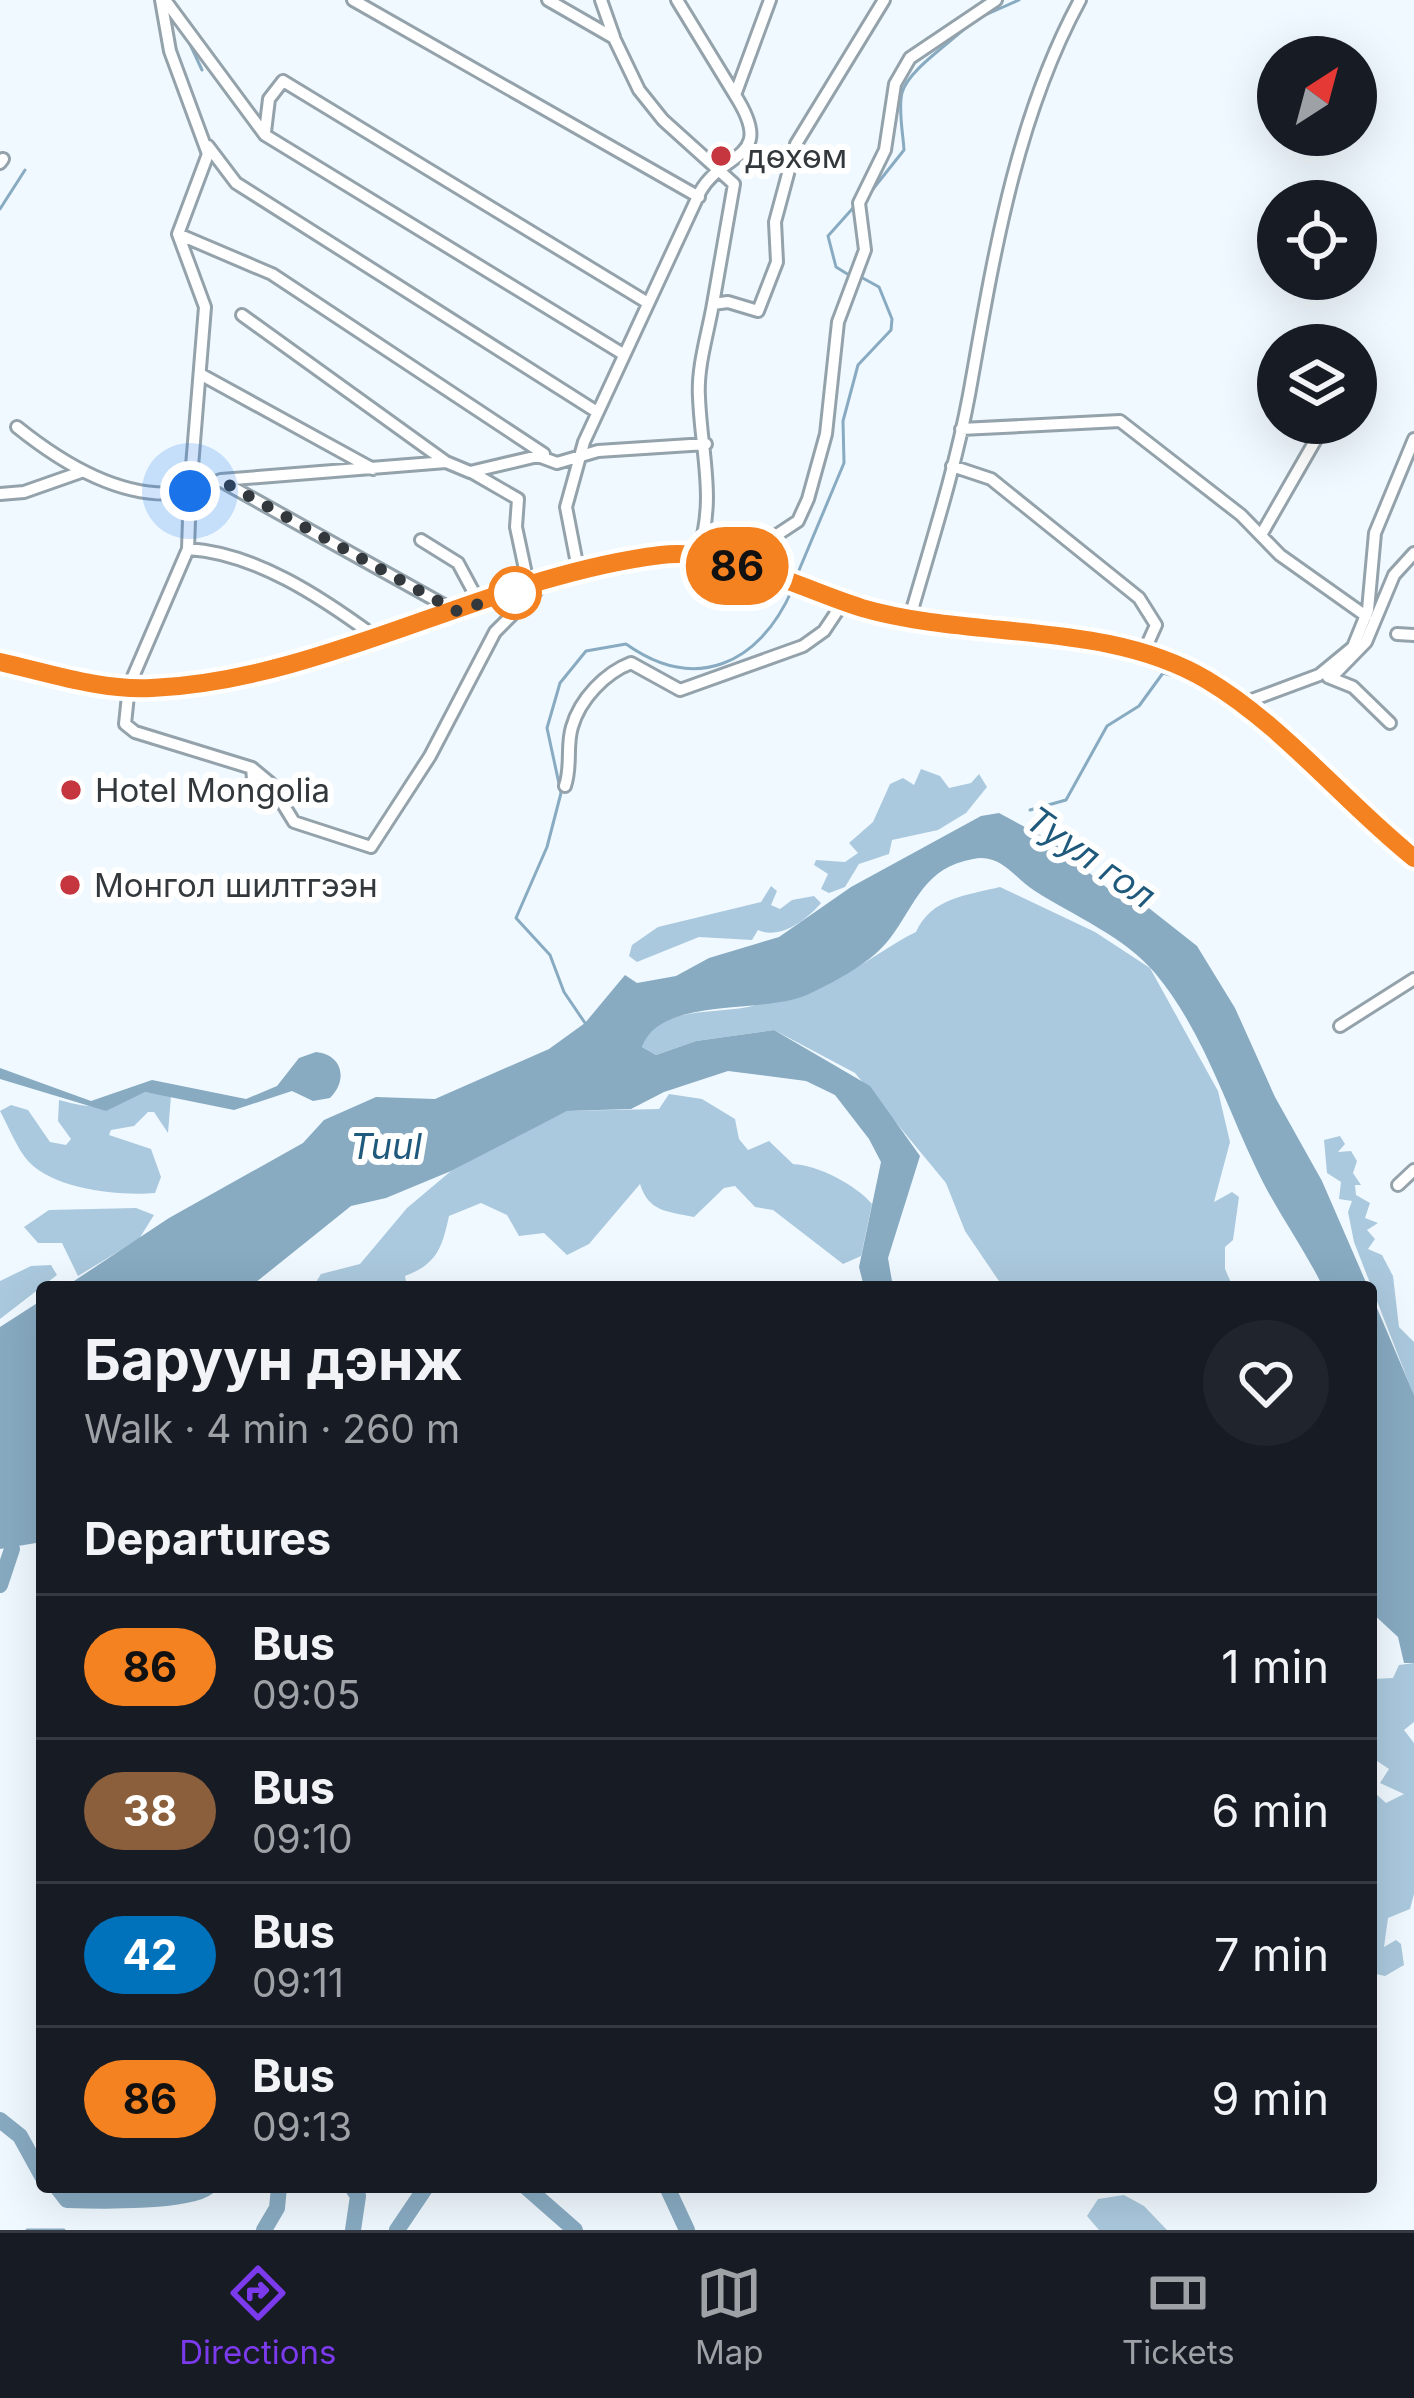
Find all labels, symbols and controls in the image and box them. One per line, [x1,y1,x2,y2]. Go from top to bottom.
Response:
north arrow [1257,36,1377,156]
map controls [1257,36,1377,444]
place label: дөхөм [745,136,847,176]
marker: дөхөм [708,143,734,169]
button: locate [1257,180,1377,300]
button: layers [1257,324,1377,444]
your location [160,461,220,521]
line badge: 86 [683,527,791,605]
text: 86 [710,540,764,591]
unlabelled marker [490,568,540,618]
place label: Hotel Mongolia [95,770,330,810]
marker: Hotel Mongolia [58,777,84,803]
water label: Туул гол [1018,796,1164,918]
place label: Монгол шилтгээн [94,865,378,905]
marker: Монгол шилтгээн [57,872,83,898]
water label: Tuul [350,1124,422,1168]
button: heart [1203,1320,1329,1446]
text: Баруун дэнж [84,1325,463,1394]
text: Walk · 4 min · 260 m [84,1405,460,1452]
text: Departures [84,1511,331,1566]
text: Bus [252,1616,335,1671]
text: 1 min [1221,1639,1329,1694]
text: 86 [123,1641,177,1692]
text: 09:05 [252,1671,360,1718]
text: Bus [252,1760,335,1815]
text: 6 min [1212,1783,1329,1838]
text: 38 [123,1785,177,1836]
text: 09:10 [252,1815,353,1862]
text: Bus [252,1904,335,1959]
text: 7 min [1214,1927,1329,1982]
text: 42 [123,1929,177,1980]
text: 09:11 [252,1959,344,2006]
text: Bus [252,2048,335,2103]
text: 9 min [1212,2071,1329,2126]
text: 86 [123,2073,177,2124]
text: 09:13 [252,2103,352,2150]
tab: Directions [179,2260,337,2372]
tab: Map [695,2260,764,2372]
tab: Tickets [1122,2260,1235,2372]

